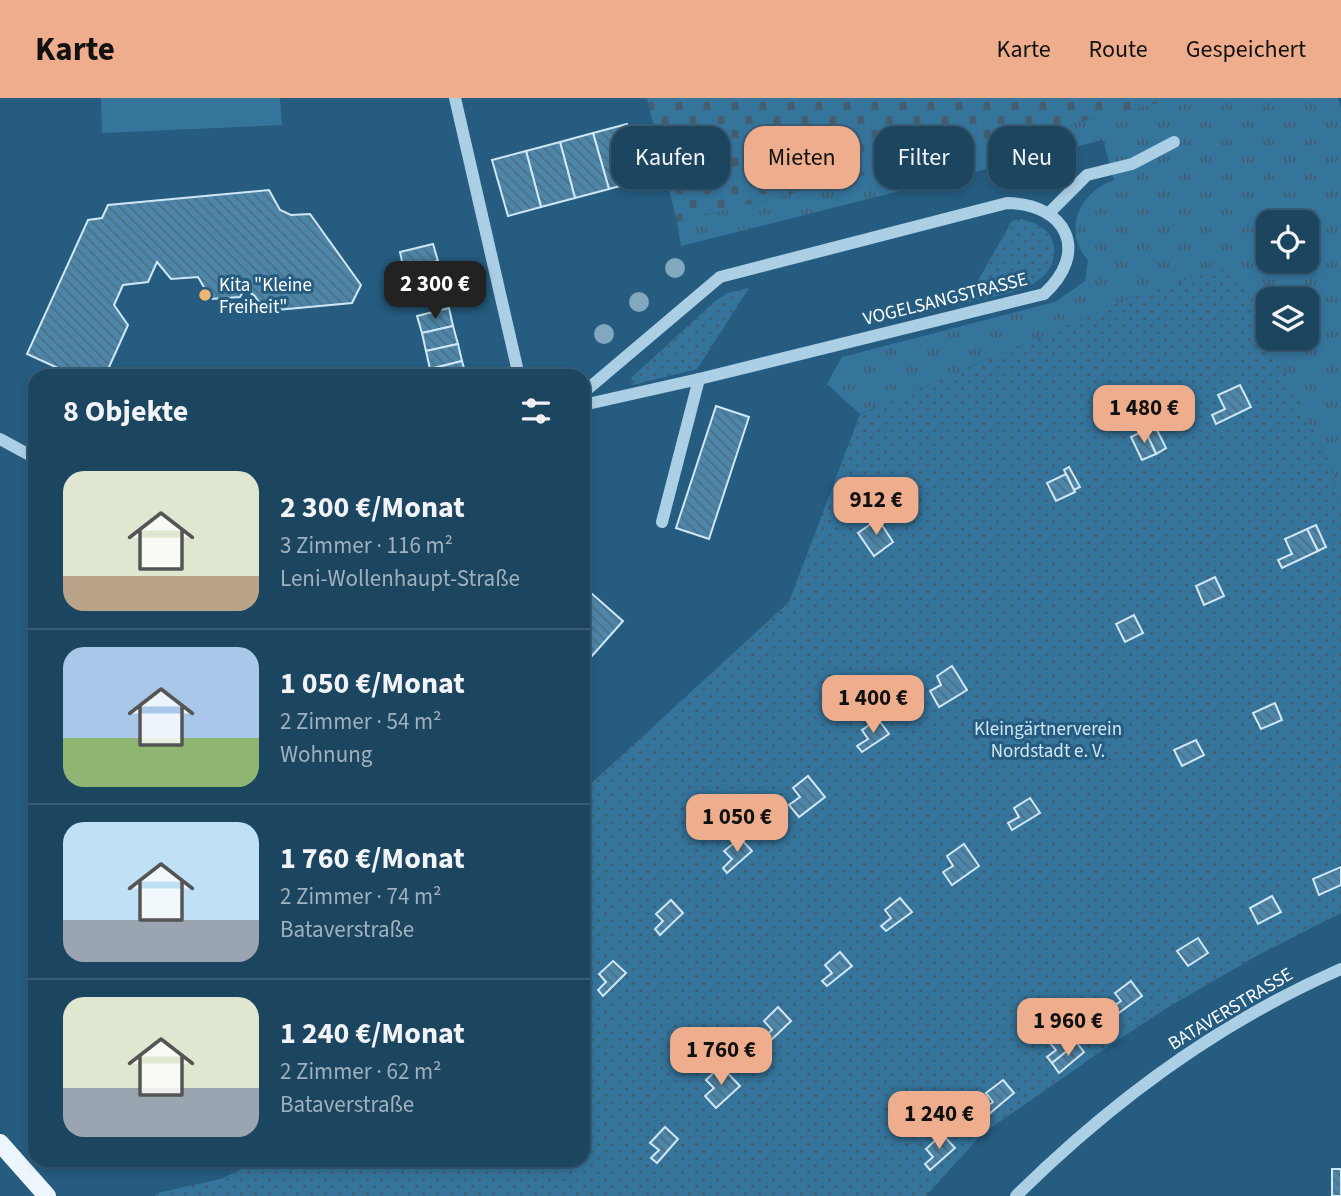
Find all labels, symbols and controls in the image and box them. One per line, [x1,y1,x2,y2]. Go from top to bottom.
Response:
text: Karte [35,26,115,73]
text: Karte [997,32,1051,67]
text: Route [1089,32,1148,67]
text: Gespeichert [1186,32,1306,67]
chip: Kaufen [611,126,730,189]
chip: Mieten [744,126,860,189]
chip: Filter [874,126,974,189]
chip: Neu [988,126,1076,189]
map controls [1256,210,1319,350]
button: locate [1256,210,1319,273]
pin: 2 300 € [370,262,500,321]
street label: VOGELSANGSTRASSE [860,266,1030,333]
text: 2 300 € [400,267,470,300]
place label: Kita "Kleine Freiheit" [219,272,312,321]
marker: Kita "Kleine Freiheit" [197,287,213,303]
button: layers [1256,287,1319,350]
pin: 1 480 € [1079,386,1209,445]
text: 8 Objekte [63,390,188,433]
text: 1 480 € [1109,391,1179,424]
icon: filters [517,392,555,430]
pin: 912 € [827,478,925,537]
text: 912 € [849,483,903,516]
text: 2 300 €/Monat [280,486,465,529]
icon: home [119,499,203,583]
text: 3 Zimmer · 116 m² [280,529,453,562]
text: Leni-Wollenhaupt-Straße [280,562,520,595]
text: 1 050 €/Monat [280,662,465,705]
icon: home [119,675,203,759]
pin: 1 400 € [808,676,938,735]
text: 1 400 € [838,681,908,714]
text: 2 Zimmer · 54 m² [280,705,442,738]
park label: Kleingärtnerverein Nordstadt e. V. [974,716,1122,765]
text: Wohnung [280,738,372,771]
pin: 1 050 € [672,794,802,854]
text: 1 050 € [702,800,772,833]
text: 1 760 €/Monat [280,837,465,880]
icon: home [119,850,203,934]
text: 2 Zimmer · 74 m² [280,880,442,913]
text: Bataverstraße [280,913,414,946]
street label: BATAVERSTRASSE [1163,961,1298,1057]
pin: 1 960 € [1003,998,1133,1058]
text: 1 960 € [1033,1004,1103,1037]
text: 1 240 €/Monat [280,1012,465,1055]
icon: home [119,1025,203,1109]
pin: 1 760 € [656,1028,786,1087]
text: 1 760 € [686,1033,756,1066]
text: 2 Zimmer · 62 m² [280,1055,442,1088]
text: Bataverstraße [280,1088,414,1121]
pin: 1 240 € [874,1091,1004,1151]
text: 1 240 € [904,1097,974,1130]

